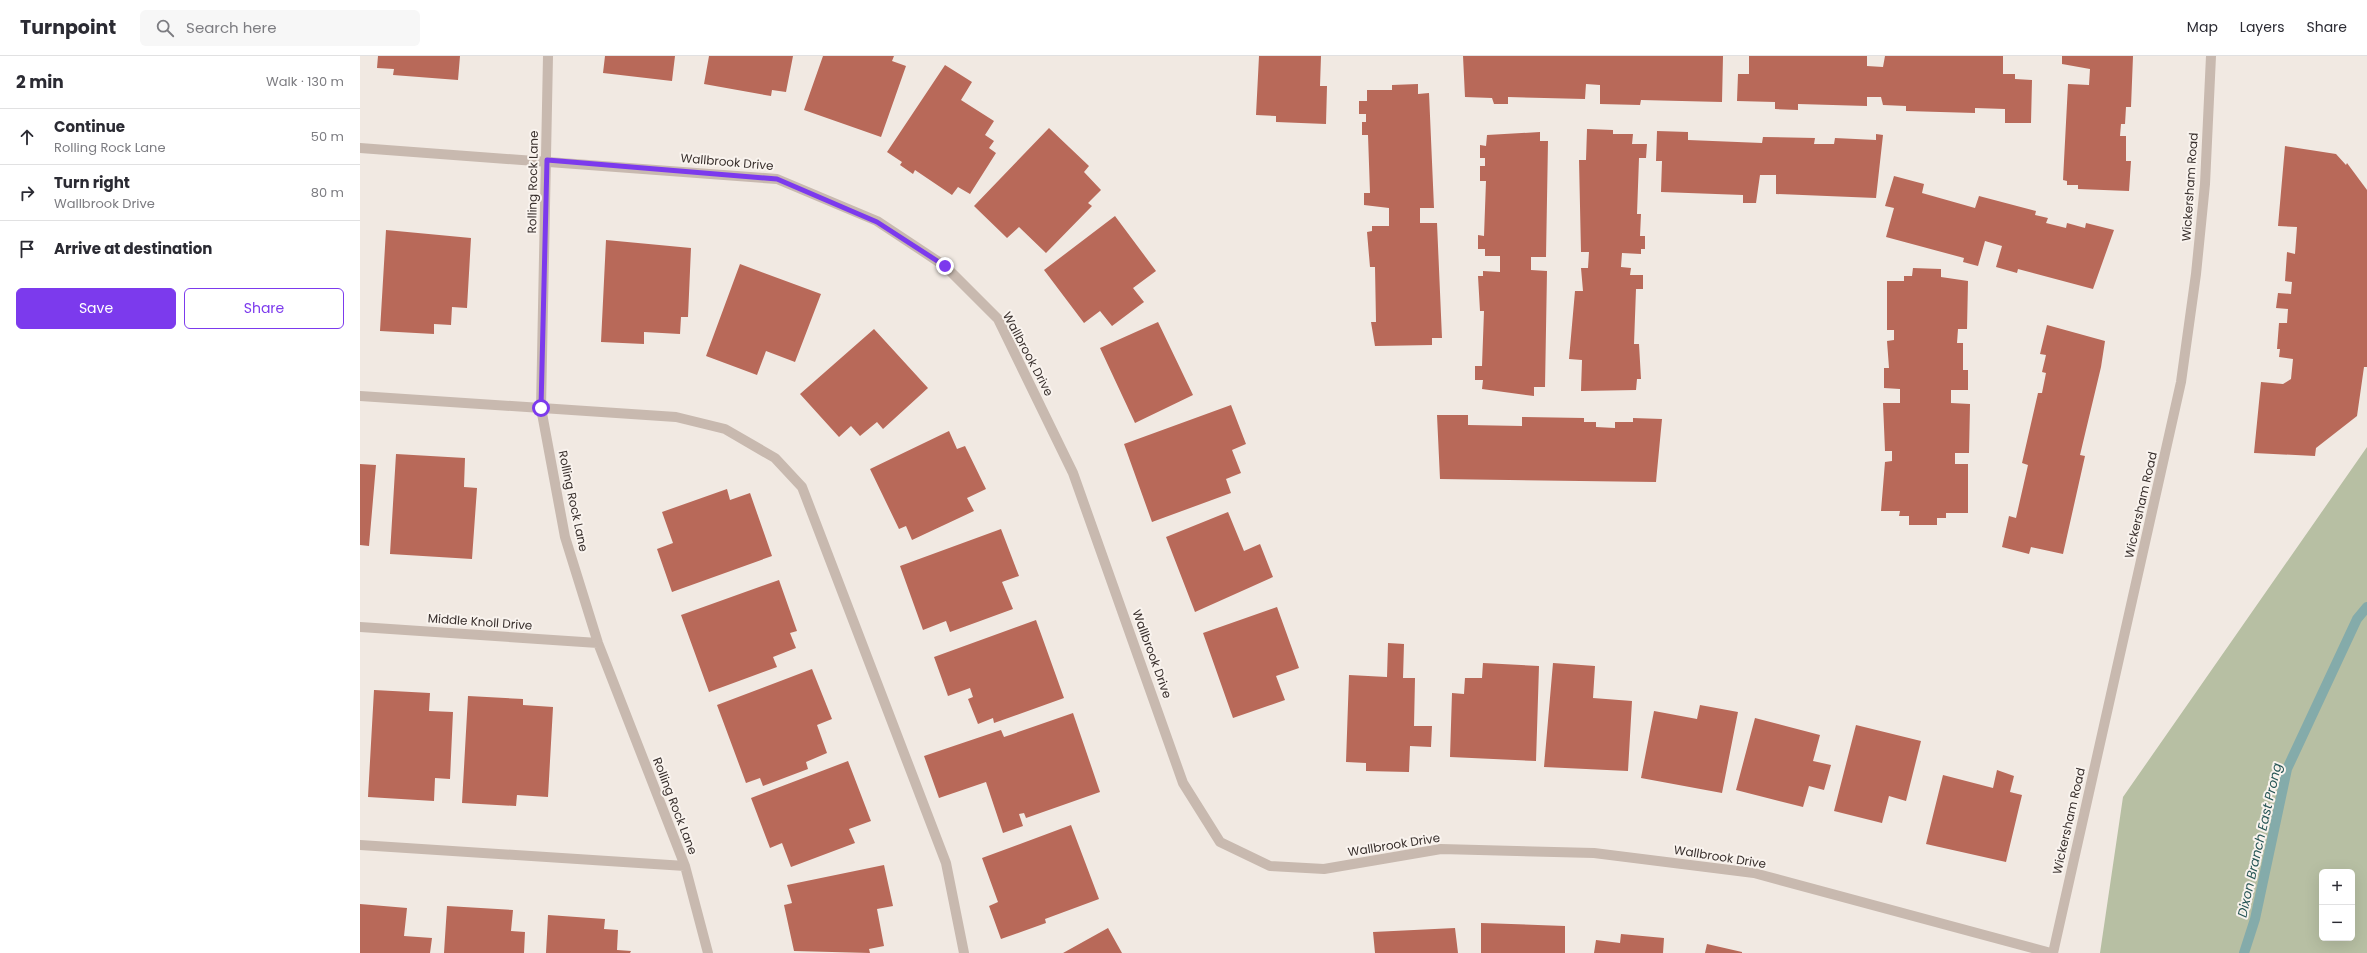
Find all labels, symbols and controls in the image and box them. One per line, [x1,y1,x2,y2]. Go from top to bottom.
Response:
search box [140,10,420,46]
text: Turnpoint [20,14,116,41]
icon: search [154,17,176,39]
text: Search here [186,17,276,38]
text: Map [2187,17,2218,37]
text: Layers [2240,17,2284,37]
text: Share [2306,17,2347,37]
text: 2 min [16,70,64,94]
text: Walk · 130 m [266,72,344,91]
text: Continue [54,116,125,137]
icon: ahead [16,126,38,148]
text: 50 m [311,127,344,146]
street label: Rolling Rock Lane [523,130,542,234]
street label: Wickersham Road [2177,132,2202,242]
text: Rolling Rock Lane [54,138,165,157]
street label: Wallbrook Drive [680,149,774,174]
text: Turn right [54,172,130,193]
icon: right [16,182,38,204]
text: 80 m [311,183,344,202]
text: Wallbrook Drive [54,194,155,213]
icon: arrive [16,238,38,260]
text: Arrive at destination [54,238,212,259]
route end [936,257,954,275]
button: Save [16,288,176,329]
button: Share [184,288,344,329]
street label: Wallbrook Drive [999,309,1058,399]
route start [532,399,550,417]
street label: Rolling Rock Lane [554,449,592,553]
street label: Wickersham Road [2120,450,2161,560]
street label: Wallbrook Drive [1129,607,1176,701]
street label: Middle Knoll Drive [427,609,533,634]
street label: Rolling Rock Lane [649,755,702,857]
water label: Dixon Branch East Prong [2232,761,2287,919]
street label: Wickersham Road [2048,766,2089,876]
street label: Wallbrook Drive [1347,829,1441,860]
street label: Wallbrook Drive [1673,841,1767,872]
map controls [2319,869,2355,941]
button: + [2319,869,2355,905]
button: − [2319,905,2355,941]

